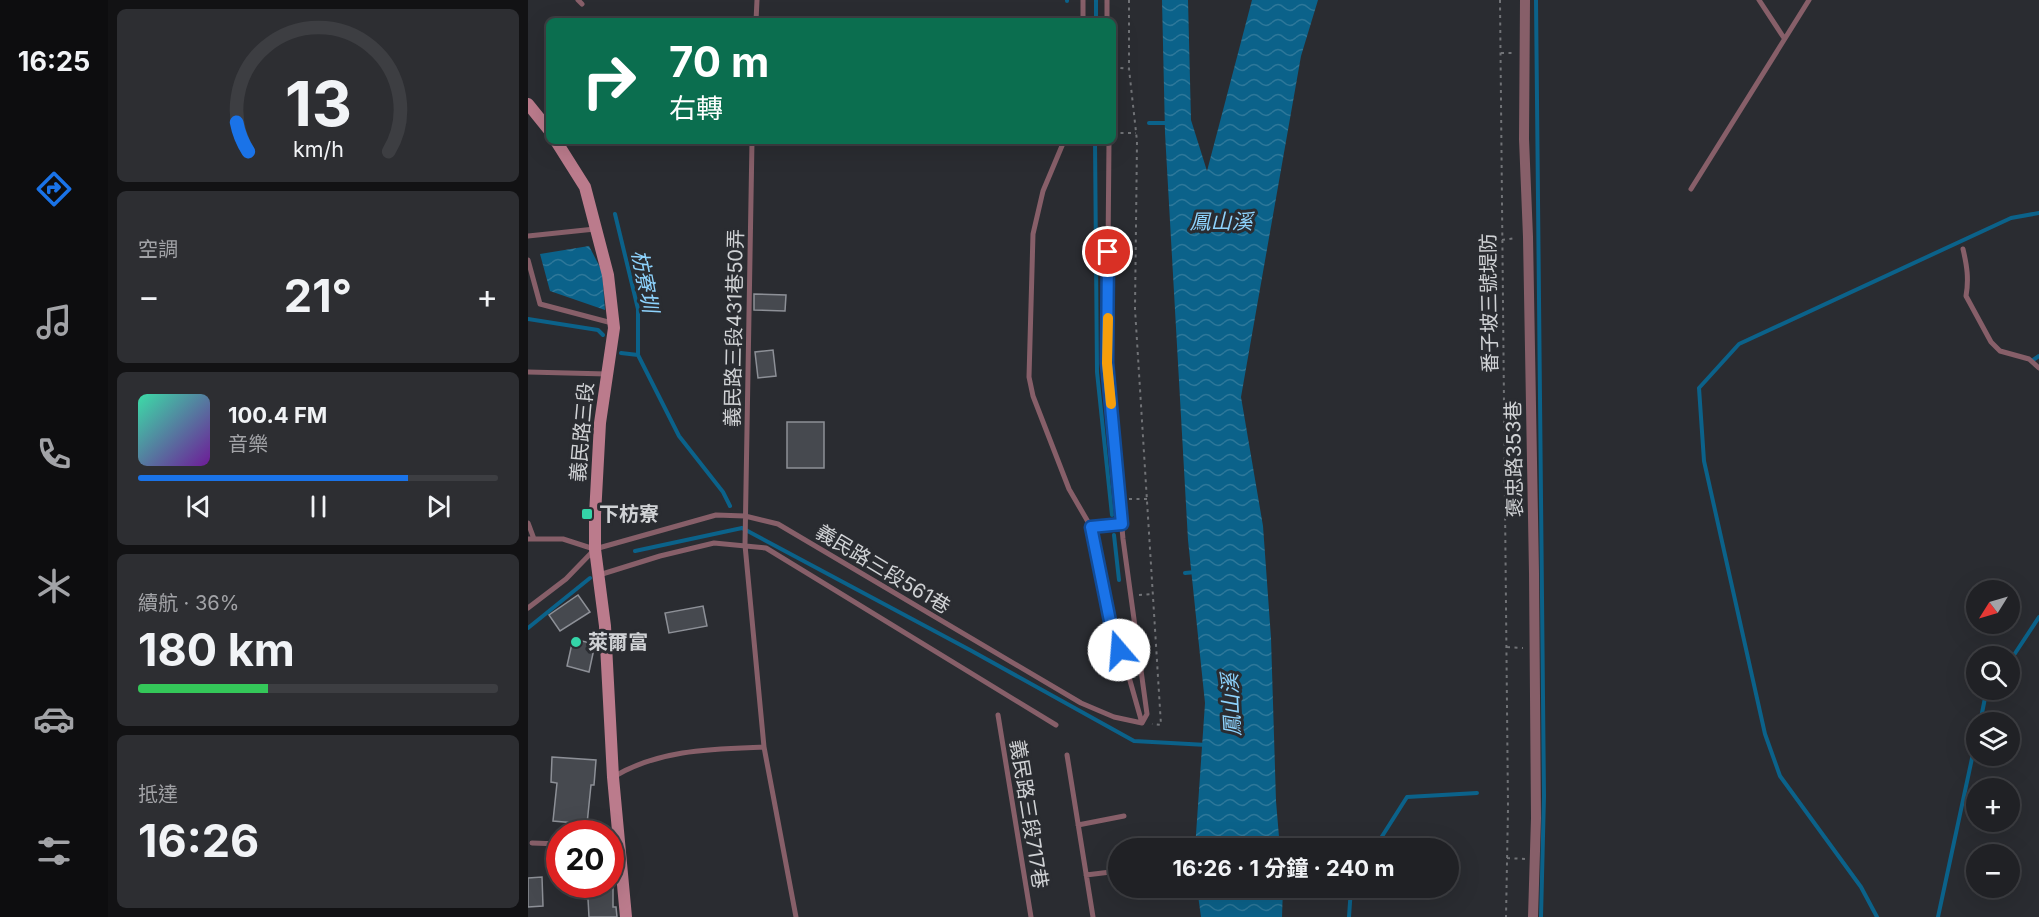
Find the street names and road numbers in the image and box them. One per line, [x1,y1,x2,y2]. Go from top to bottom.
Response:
street label: 義民路三段431巷50弄 [720,229,748,427]
street label: 番子坡三號堤防 [1476,233,1502,373]
street label: 義民路三段 [566,381,598,483]
street label: 褒忠路353巷 [1501,400,1527,518]
street label: 義民路三段561巷 [811,519,955,619]
street label: 義民路三段717巷 [1005,738,1053,890]

